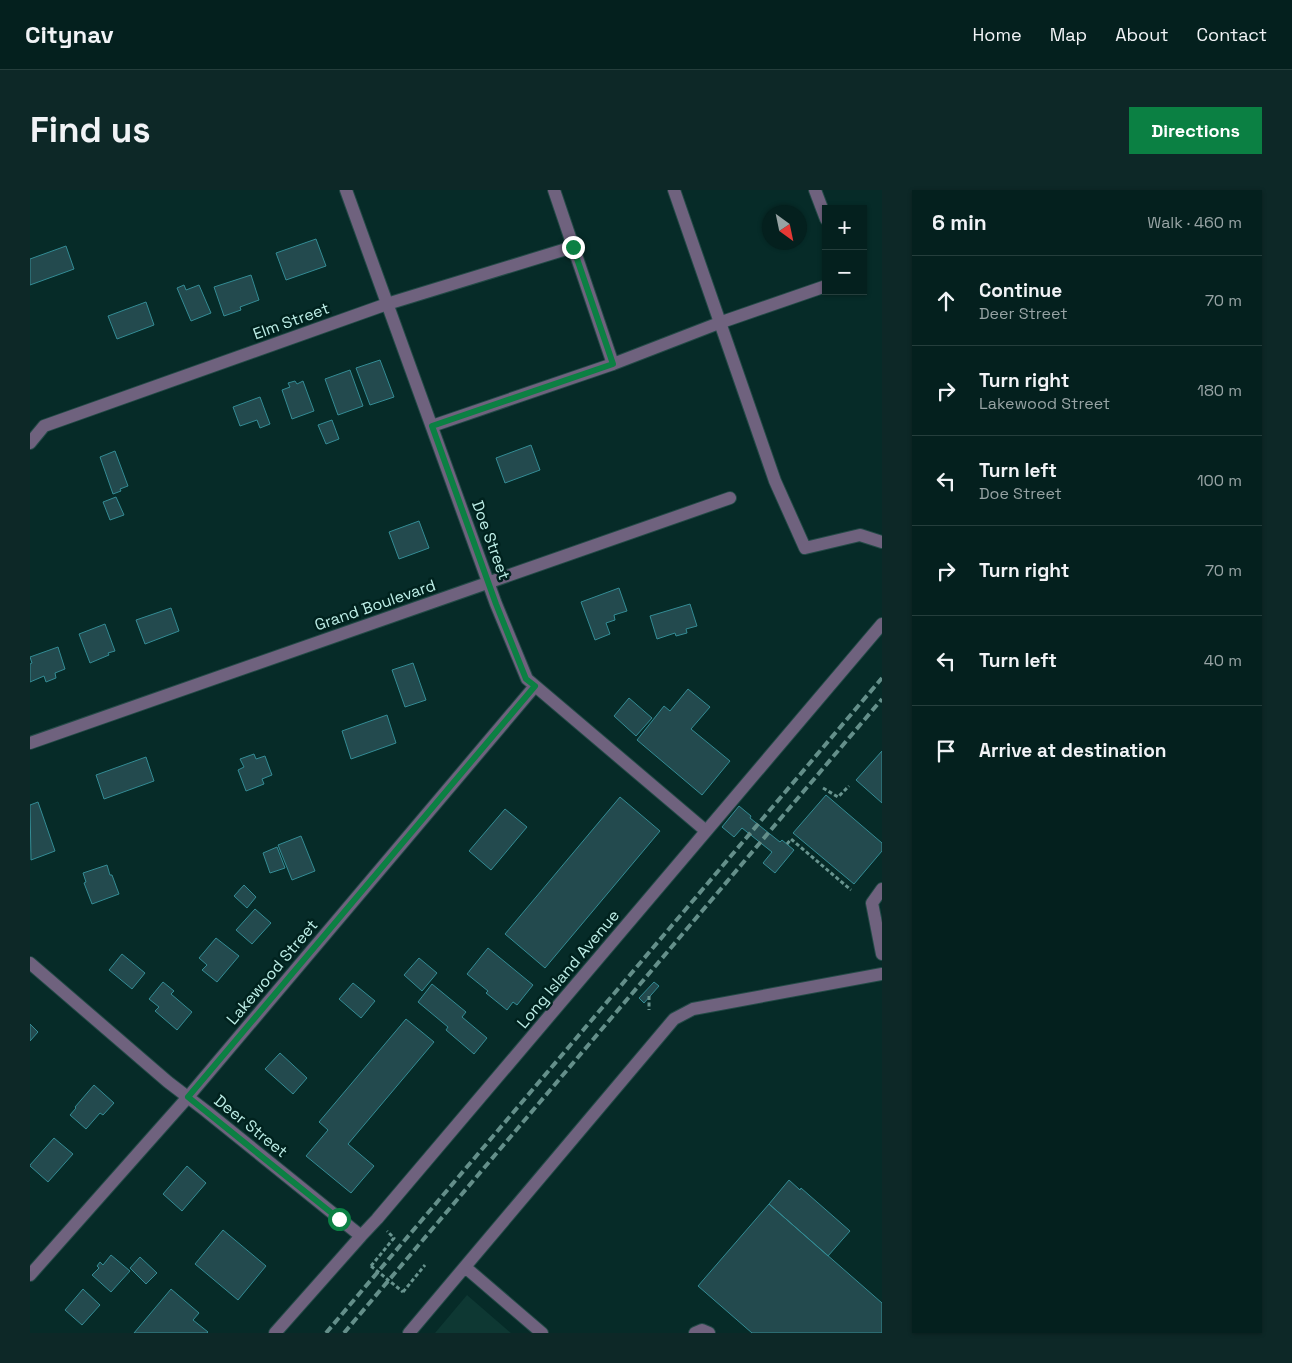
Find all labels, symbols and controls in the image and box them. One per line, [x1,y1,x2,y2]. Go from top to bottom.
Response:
text: Citynav [25,19,114,50]
text: Home [973,23,1022,46]
text: Map [1050,23,1087,46]
text: About [1115,23,1169,46]
text: Contact [1197,23,1267,46]
button: Directions [1129,107,1262,154]
text: Find us [30,108,151,152]
north arrow [762,205,807,250]
map controls [822,205,867,295]
button: + [822,205,867,250]
text: 6 min [932,209,987,236]
text: Walk · 460 m [1147,212,1242,233]
route end [562,236,585,259]
button: − [822,250,867,295]
text: Continue [979,278,1062,303]
icon: ahead [932,287,960,315]
text: 70 m [1205,290,1242,311]
street label: Elm Street [250,298,332,344]
text: Deer Street [979,303,1068,324]
text: Turn right [979,368,1069,393]
icon: right [932,377,960,405]
text: 180 m [1197,380,1242,401]
text: Lakewood Street [979,393,1110,414]
text: Turn left [979,458,1057,483]
icon: left [932,467,960,495]
text: 100 m [1197,470,1242,491]
text: Doe Street [979,483,1062,504]
street label: Doe Street [467,497,515,583]
icon: right [932,557,960,585]
text: Turn right [979,558,1069,583]
text: 70 m [1205,560,1242,581]
street label: Grand Boulevard [312,574,438,636]
icon: left [932,647,960,675]
text: Turn left [979,648,1057,673]
text: 40 m [1204,650,1242,671]
icon: arrive [932,737,960,765]
text: Arrive at destination [979,738,1167,763]
street label: Long Island Avenue [512,905,624,1033]
street label: Lakewood Street [222,915,322,1029]
street label: Deer Street [210,1090,292,1162]
route start [328,1208,351,1231]

